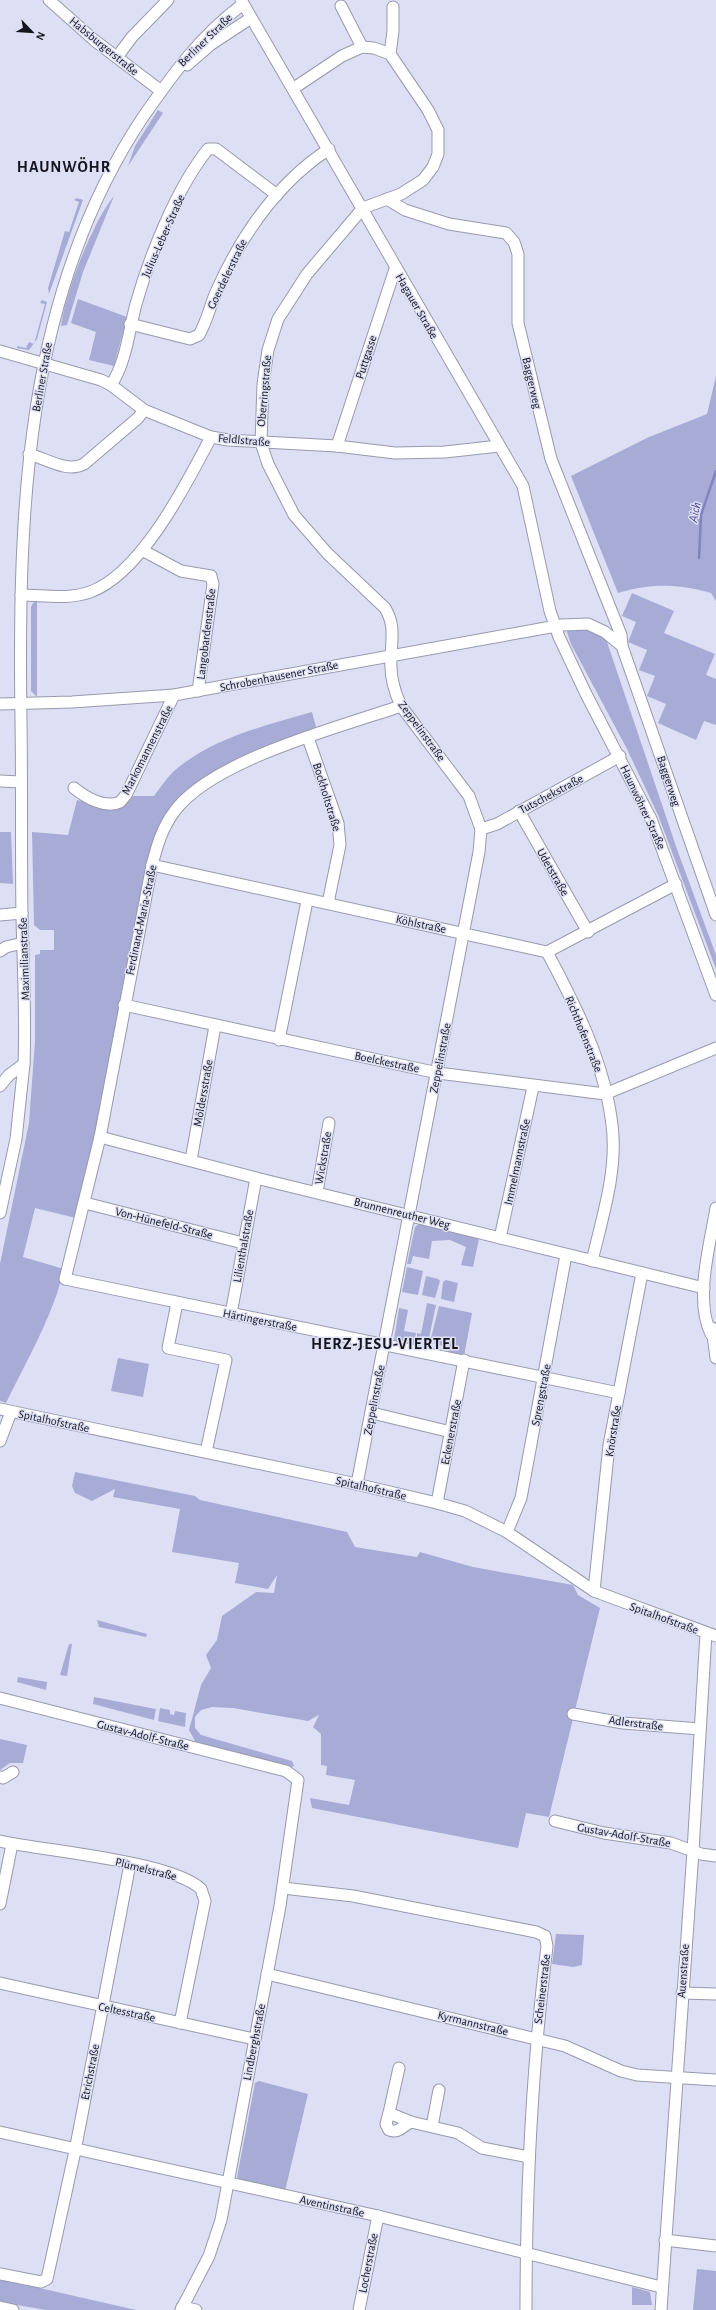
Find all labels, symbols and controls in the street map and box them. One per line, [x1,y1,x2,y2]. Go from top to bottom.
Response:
street label: Berliner Straße [176,11,234,69]
north arrow [12,12,52,52]
street label: Habsburgerstraße [67,15,141,77]
text: N [34,30,47,42]
district label: HAUNWÖHR [17,157,111,175]
street label: Julius-Leber-Straße [139,193,187,279]
street label: Goerdelerstraße [205,237,249,311]
street label: Hagauer Straße [393,271,441,341]
street label: Puttgasse [353,334,379,380]
street label: Berliner Straße [30,341,54,413]
street label: Oberringstraße [255,355,273,427]
street label: Baggerweg [520,356,544,410]
street label: Feldlstraße [217,432,271,448]
water label: Aich [687,501,704,525]
street label: Langobardenstraße [194,588,218,680]
street label: Schrobenhausener Straße [219,659,339,693]
street label: Zeppelinstraße [396,699,448,763]
street label: Markomannenstraße [119,703,175,797]
street label: Baggerweg [655,754,683,808]
street label: Bockholtstraße [311,761,343,833]
street label: Haunwöhrer Straße [618,763,668,851]
street label: Tutschekstraße [517,772,585,816]
street label: Udetstraße [535,846,571,898]
street label: Ferdinand-Maria-Straße [123,864,159,976]
street label: Köhlstraße [395,913,447,935]
street label: Maximilianstraße [17,917,31,1001]
street label: Richthofenstraße [563,994,605,1074]
street label: Zeppelinstraße [427,1022,453,1094]
street label: Boelckestraße [354,1049,420,1075]
street label: Möldersstraße [191,1059,215,1127]
street label: Immelmannstraße [502,1118,532,1206]
street label: Wickstraße [312,1131,334,1185]
street label: Brunnenreuther Weg [353,1195,451,1231]
street label: Von-Hünefeld-Straße [114,1205,214,1241]
street label: Lilienthalstraße [231,1209,255,1283]
street label: Härtingerstraße [222,1307,298,1333]
district label: HERZ-JESU-VIERTEL [311,1336,459,1352]
street label: Sprengstraße [529,1363,553,1427]
street label: Zeppelinstraße [361,1364,387,1436]
street label: Eckenerstraße [439,1398,463,1466]
street label: Knörstraße [603,1404,623,1458]
street label: Spitalhofstraße [17,1408,91,1434]
street label: Spitalhofstraße [334,1474,408,1502]
street label: Spitalhofstraße [628,1600,700,1636]
street label: Adlerstraße [608,1714,664,1732]
street label: Gustav-Adolf-Straße [96,1718,190,1752]
street label: Gustav-Adolf-Straße [576,1821,672,1849]
street label: Plümelstraße [114,1856,178,1882]
street label: Auenstraße [675,1944,691,1998]
street label: Scheinerstraße [532,1953,552,2025]
street label: Celtesstraße [97,2000,157,2024]
street label: Lindberghstraße [241,2003,267,2081]
street label: Kyrmannstraße [436,2008,510,2039]
street label: Etrichstraße [79,2043,101,2101]
street label: Aventinstraße [298,2193,366,2219]
street label: Locherstraße [356,2232,380,2294]

